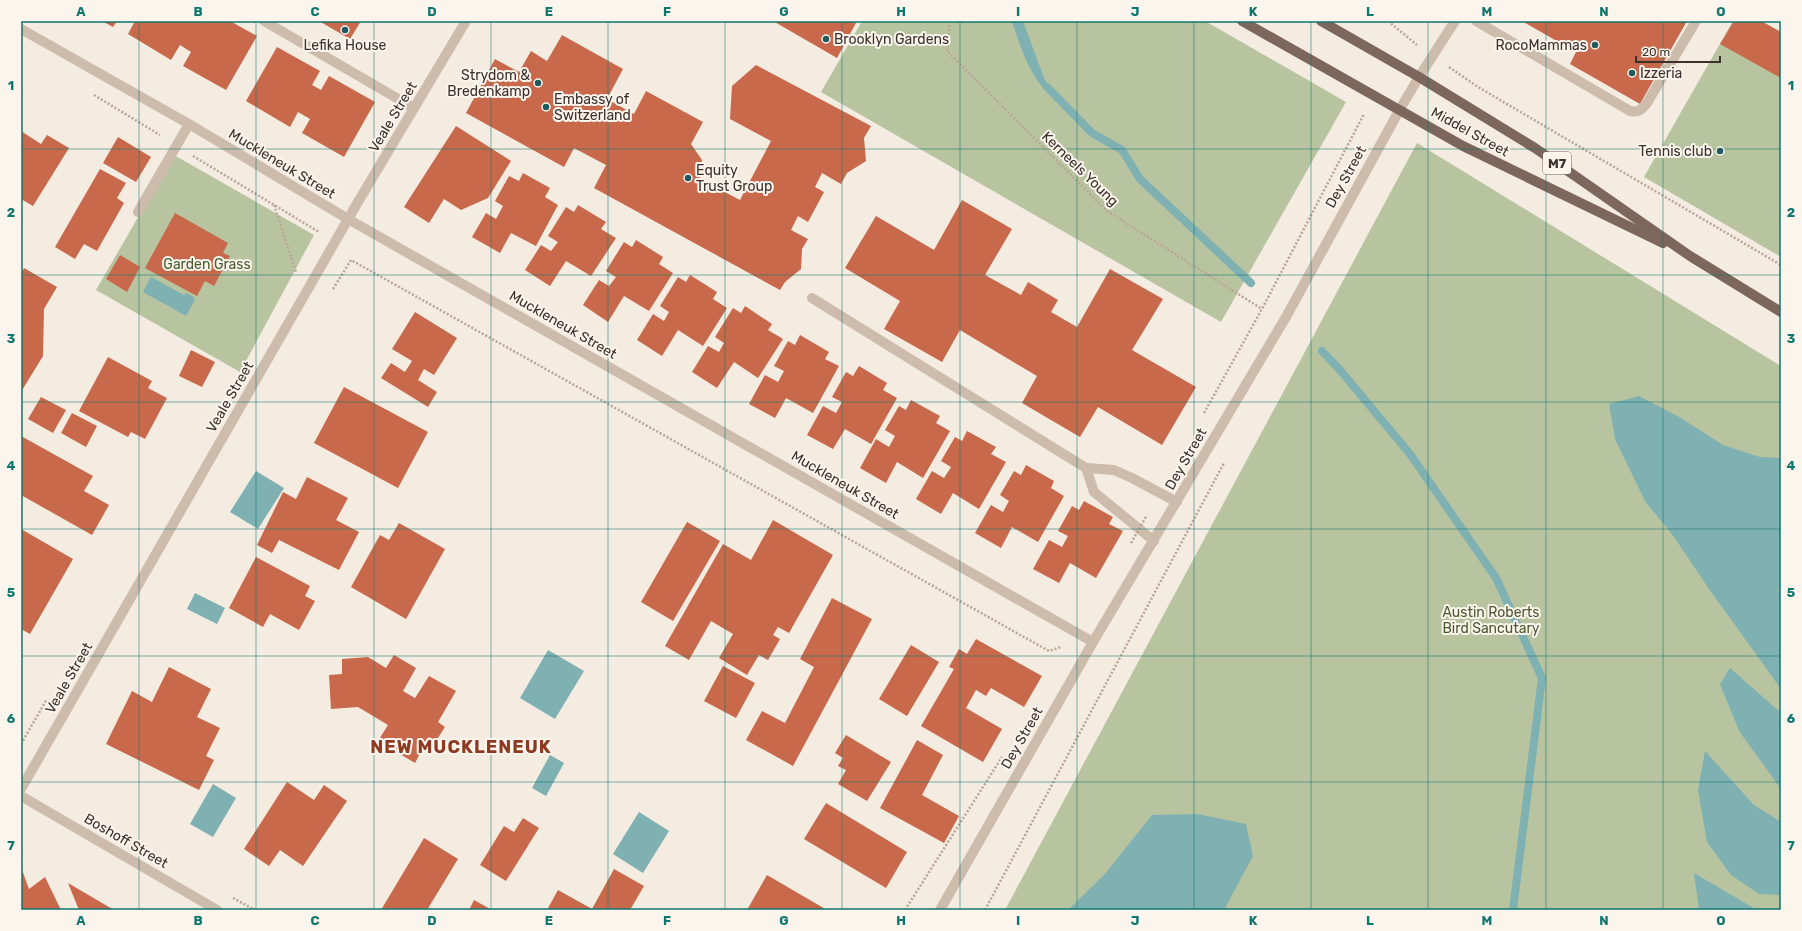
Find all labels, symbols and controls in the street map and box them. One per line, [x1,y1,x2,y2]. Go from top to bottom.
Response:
text: A [76,4,86,19]
text: B [193,4,203,19]
text: C [310,4,320,19]
text: D [427,4,437,19]
text: E [545,4,553,19]
text: F [663,4,671,19]
text: G [779,4,789,19]
text: H [896,4,906,19]
text: I [1016,4,1020,19]
text: J [1131,4,1139,19]
text: K [1249,4,1258,19]
text: L [1366,4,1374,19]
text: M [1482,4,1492,19]
text: N [1599,4,1609,19]
text: O [1716,4,1726,19]
marker: Lefika House [340,25,350,35]
place label: Brooklyn Gardens [834,31,949,48]
marker: Brooklyn Gardens [821,34,831,44]
place label: Lefika House [304,37,387,54]
place label: RocoMammas [1496,37,1587,54]
scale bar [1636,38,1720,64]
marker: RocoMammas [1590,40,1600,50]
text: 20 m [1642,45,1670,59]
place label: Izzeria [1640,65,1682,82]
place label: Strydom & Bredenkamp [447,67,530,100]
marker: Izzeria [1627,68,1637,78]
text: 1 [8,78,14,93]
street label: Veale Street [365,78,421,155]
marker: Strydom & Bredenkamp [533,78,543,88]
text: 1 [1788,78,1794,93]
place label: Embassy of Switzerland [554,91,631,124]
marker: Embassy of Switzerland [541,102,551,112]
street label: Middel Street [1428,104,1512,161]
street label: Muckleneuk Street [226,125,339,203]
street label: Kerneels Young [1038,128,1122,210]
street label: Dey Street [1322,142,1370,211]
place label: Tennis club [1639,143,1712,160]
marker: Tennis club [1715,146,1725,156]
road number: M7 [1543,152,1571,174]
place label: Equity Trust Group [696,162,772,195]
marker: Equity Trust Group [683,173,693,183]
text: 2 [7,205,15,220]
text: 2 [1787,205,1795,220]
park label: Garden Grass [163,256,251,273]
street label: Muckleneuk Street [506,287,620,363]
text: 3 [7,331,16,346]
text: 3 [1787,331,1796,346]
street label: Veale Street [203,358,257,436]
street label: Dey Street [1162,425,1211,493]
street label: Muckleneuk Street [788,447,902,523]
text: 4 [7,458,16,473]
text: 4 [1787,458,1796,473]
text: 5 [7,585,15,600]
text: 5 [1787,585,1795,600]
park label: Austin Roberts Bird Sancutary [1443,604,1540,637]
street label: Veale Street [42,639,96,717]
street label: Dey Street [998,704,1047,772]
text: 6 [7,711,16,726]
text: 6 [1787,711,1796,726]
district label: NEW MUCKLENEUK [370,736,552,758]
street label: Boshoff Street [81,810,172,872]
text: 7 [7,838,15,853]
text: 7 [1787,838,1795,853]
text: A [76,913,86,928]
text: B [193,913,203,928]
text: C [310,913,320,928]
text: D [427,913,437,928]
text: E [545,913,553,928]
text: F [663,913,671,928]
text: G [779,913,789,928]
text: H [896,913,906,928]
text: I [1016,913,1020,928]
text: J [1131,913,1139,928]
text: K [1249,913,1258,928]
text: L [1366,913,1374,928]
text: M [1482,913,1492,928]
text: N [1599,913,1609,928]
text: O [1716,913,1726,928]

